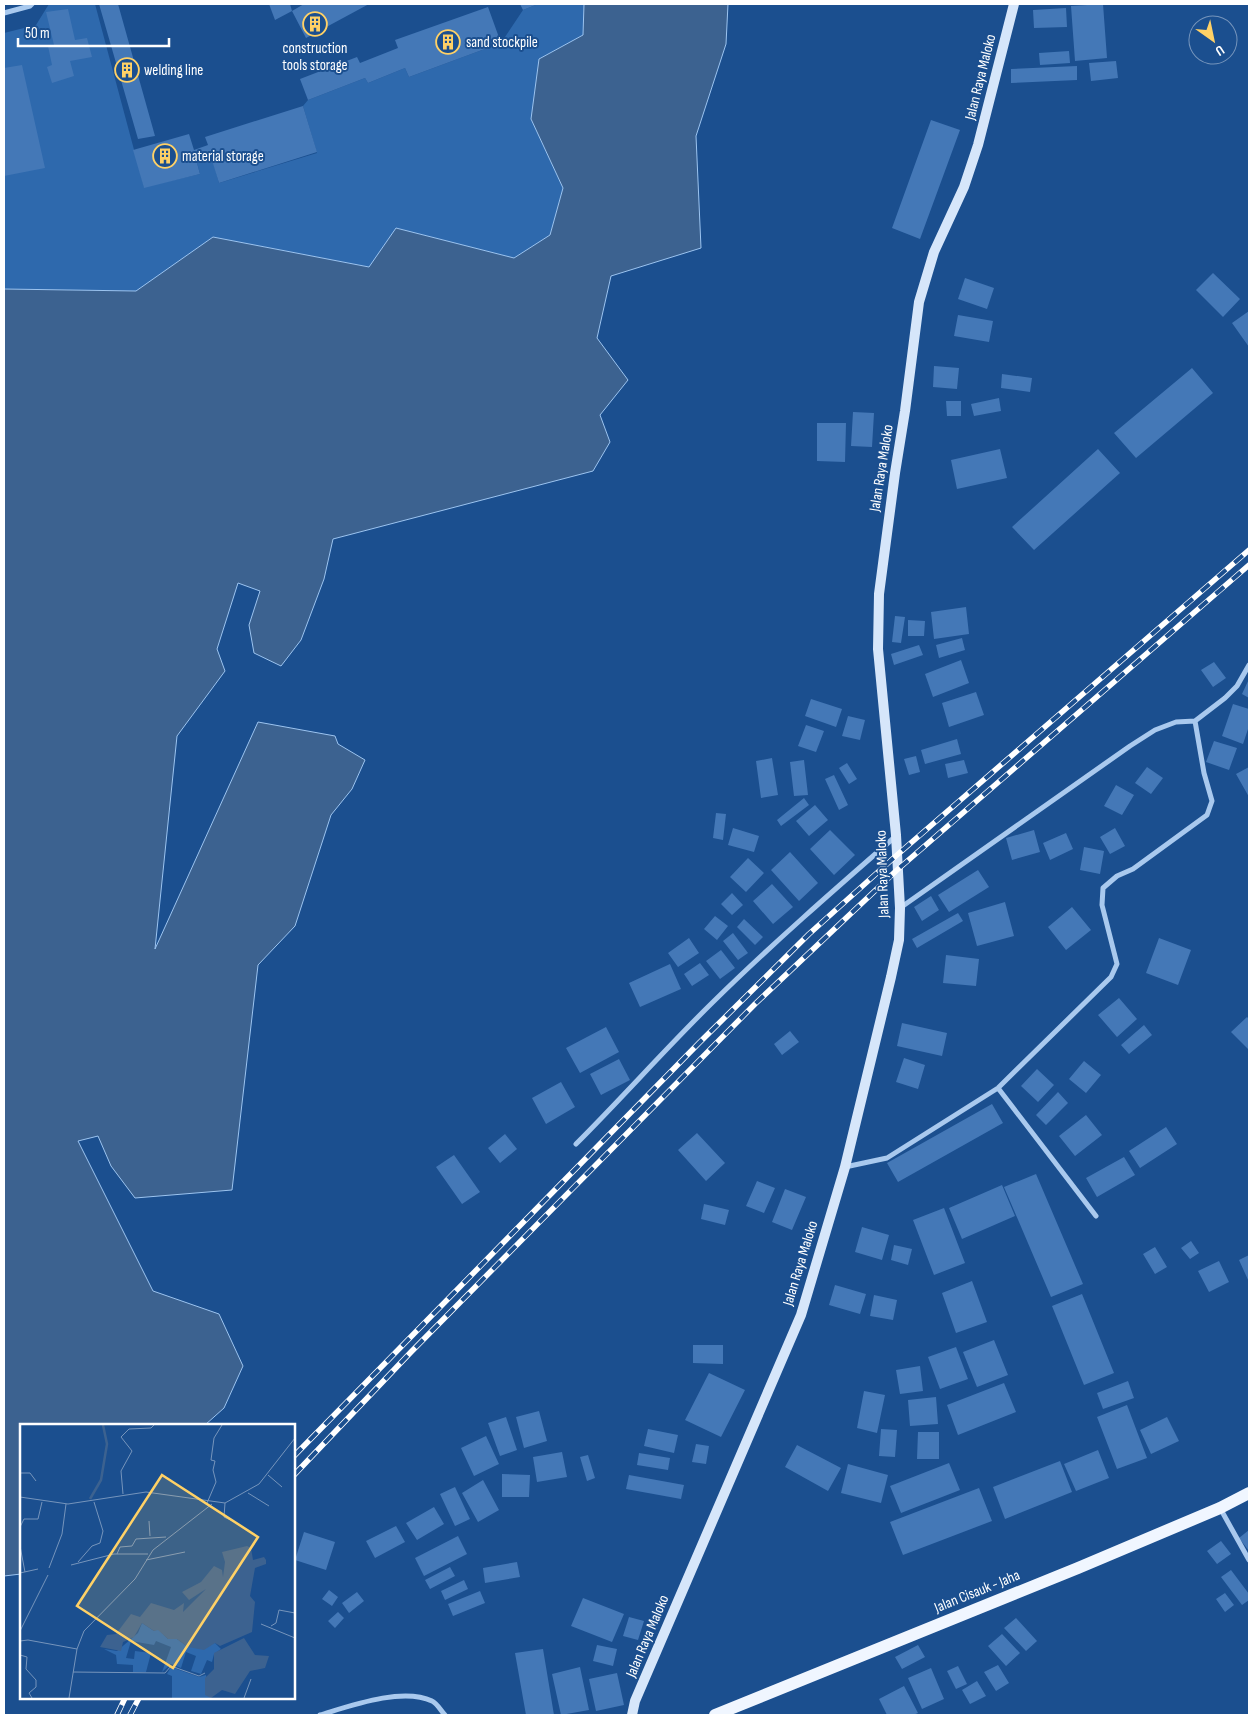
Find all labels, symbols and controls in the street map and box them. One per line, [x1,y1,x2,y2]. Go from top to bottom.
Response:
building icon: construction tools storage [302,11,328,37]
scale bar [18,15,169,47]
north arrow [1188,15,1238,65]
text: 50 m [25,24,50,43]
building icon: sand stockpile [435,29,461,55]
street label: Jalan Raya Maloko [960,32,1000,123]
place label: sand stockpile [466,33,538,52]
place label: construction tools storage [282,39,348,75]
text: U [1212,41,1227,60]
building icon: welding line [114,57,140,83]
place label: welding line [144,61,203,80]
building icon: material storage [152,143,178,169]
place label: material storage [182,147,264,166]
street label: Jalan Raya Maloko [865,423,898,514]
street label: Jalan Raya Maloko [871,830,894,919]
street label: Jalan Raya Maloko [778,1218,822,1309]
inset map [20,1424,295,1699]
street label: Jalan Cisauk - Jaha [931,1566,1023,1618]
street label: Jalan Raya Maloko [621,1592,673,1681]

